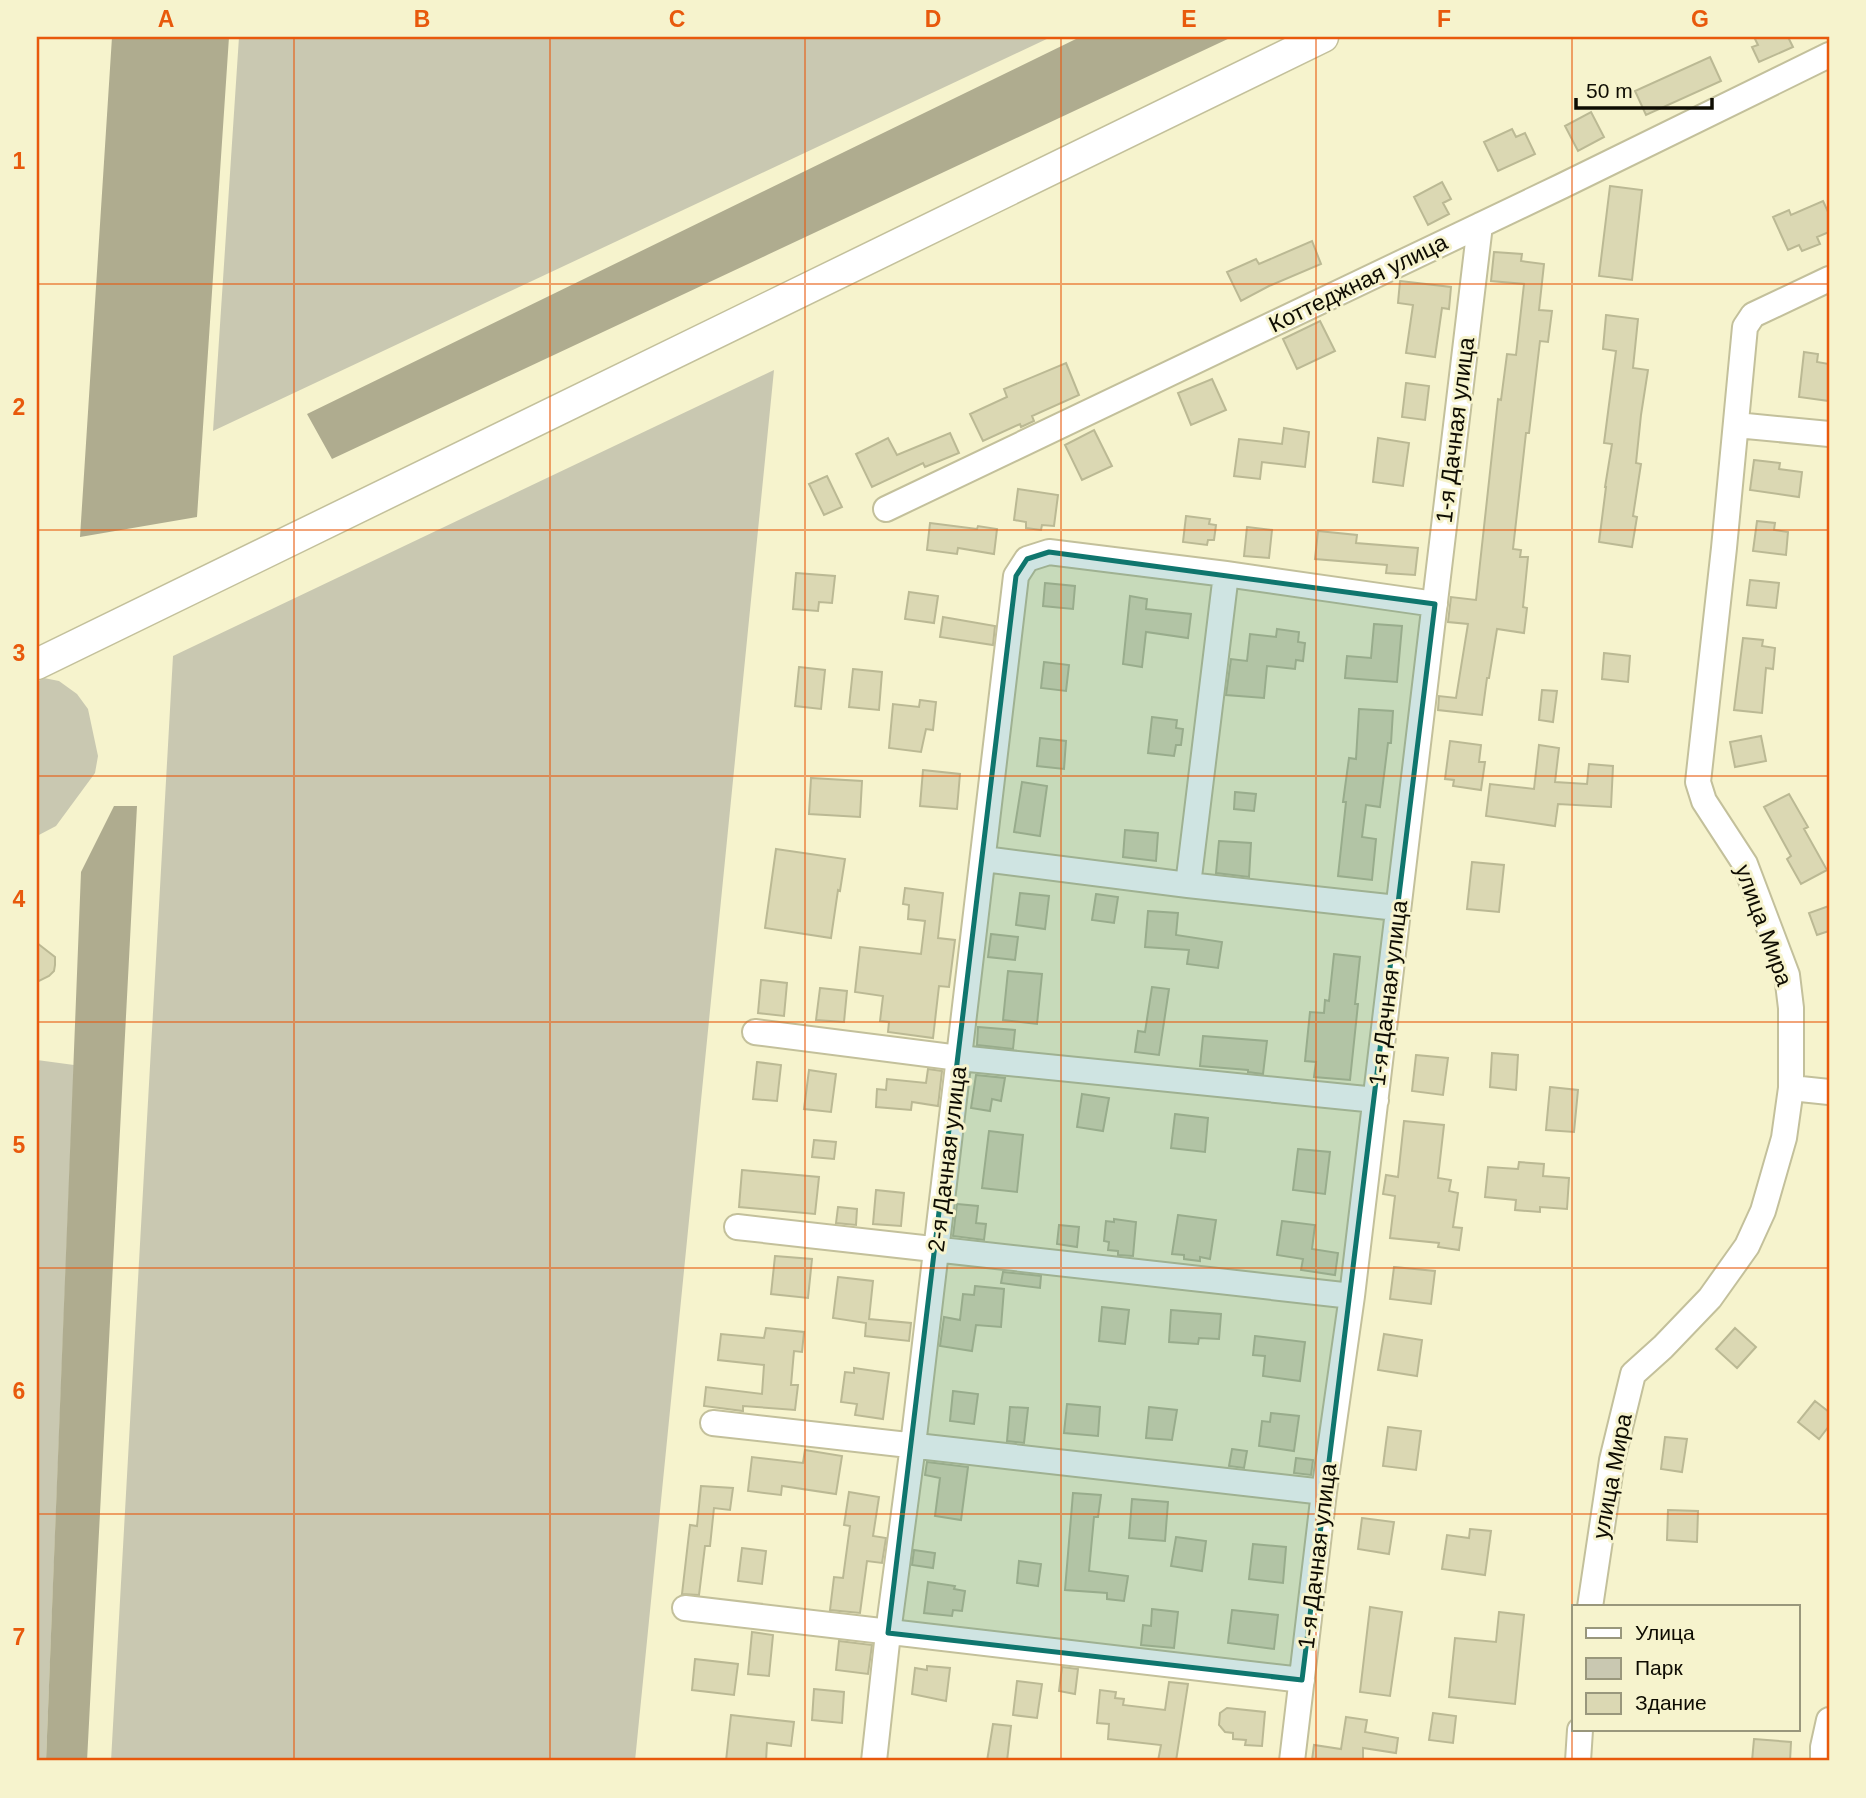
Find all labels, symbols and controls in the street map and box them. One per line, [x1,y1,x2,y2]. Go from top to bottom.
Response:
text: A [158,6,174,32]
text: B [414,6,430,32]
text: C [669,6,685,32]
text: D [925,6,941,32]
text: E [1181,6,1197,32]
text: F [1437,6,1451,32]
text: G [1691,6,1709,32]
scale bar [1576,66,1712,110]
text: 50 m [1586,79,1633,102]
text: 1 [13,148,26,174]
street label: Коттеджная улица [1265,228,1452,337]
street label: 1-я Дачная улица [1431,336,1479,524]
text: 2 [13,394,25,420]
text: 3 [13,640,25,666]
street label: улица Мира [1730,861,1798,989]
text: 4 [13,886,26,912]
street label: 1-я Дачная улица [1364,899,1412,1087]
street label: 2-я Дачная улица [923,1065,971,1253]
text: 5 [13,1132,26,1158]
text: 6 [13,1378,25,1404]
street label: улица Мира [1587,1411,1637,1541]
street label: 1-я Дачная улица [1293,1462,1341,1650]
legend [1572,1605,1800,1731]
text: Улица [1635,1621,1695,1644]
text: 7 [13,1624,25,1650]
text: Парк [1635,1656,1683,1679]
text: Здание [1635,1691,1707,1714]

